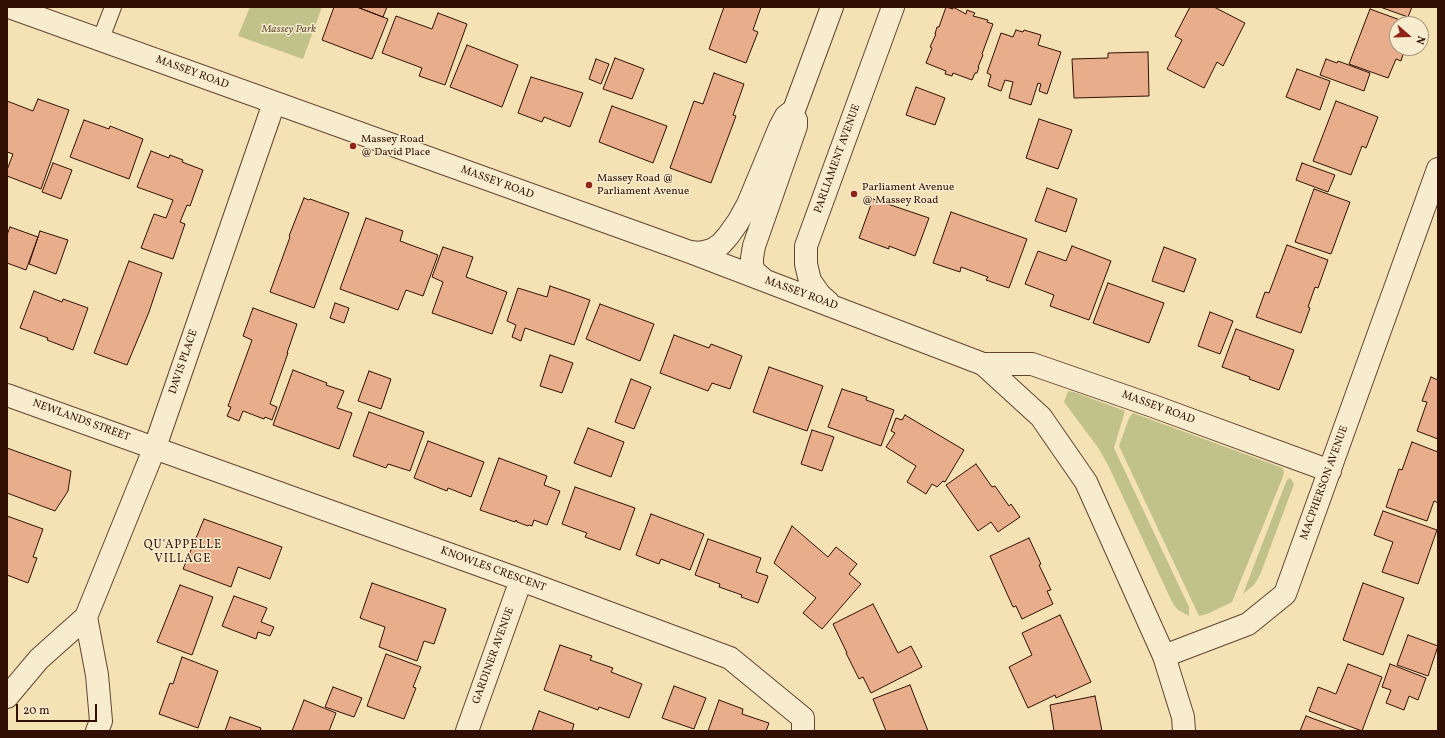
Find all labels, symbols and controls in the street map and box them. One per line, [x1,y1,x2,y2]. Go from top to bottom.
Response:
north arrow [1389,16,1429,56]
park label: Massey Park [262,23,316,37]
text: N [1411,34,1428,46]
street label: MASSEY ROAD [154,54,230,92]
street label: PARLIAMENT AVENUE [812,103,864,215]
place label: Massey Road @ David Place [361,133,430,159]
marker: Massey Road @ David Place [348,141,358,151]
street label: MASSEY ROAD [459,164,535,202]
place label: Massey Road @ Parliament Avenue [597,172,689,198]
marker: Massey Road @ Parliament Avenue [584,180,594,190]
place label: Parliament Avenue @ Massey Road [862,181,954,207]
marker: Parliament Avenue @ Massey Road [849,189,859,199]
street label: MASSEY ROAD [763,275,839,313]
street label: DAVIS PLACE [167,328,201,396]
street label: MASSEY ROAD [1120,389,1196,427]
street label: NEWLANDS STREET [31,397,131,445]
street label: MACPHERSON AVENUE [1298,424,1352,542]
district label: QU'APPELLE VILLAGE [144,539,222,567]
street label: KNOWLES CRESCENT [438,545,548,595]
street label: GARDINER AVENUE [470,606,518,706]
scale bar [18,696,99,722]
text: 20 m [23,703,50,719]

